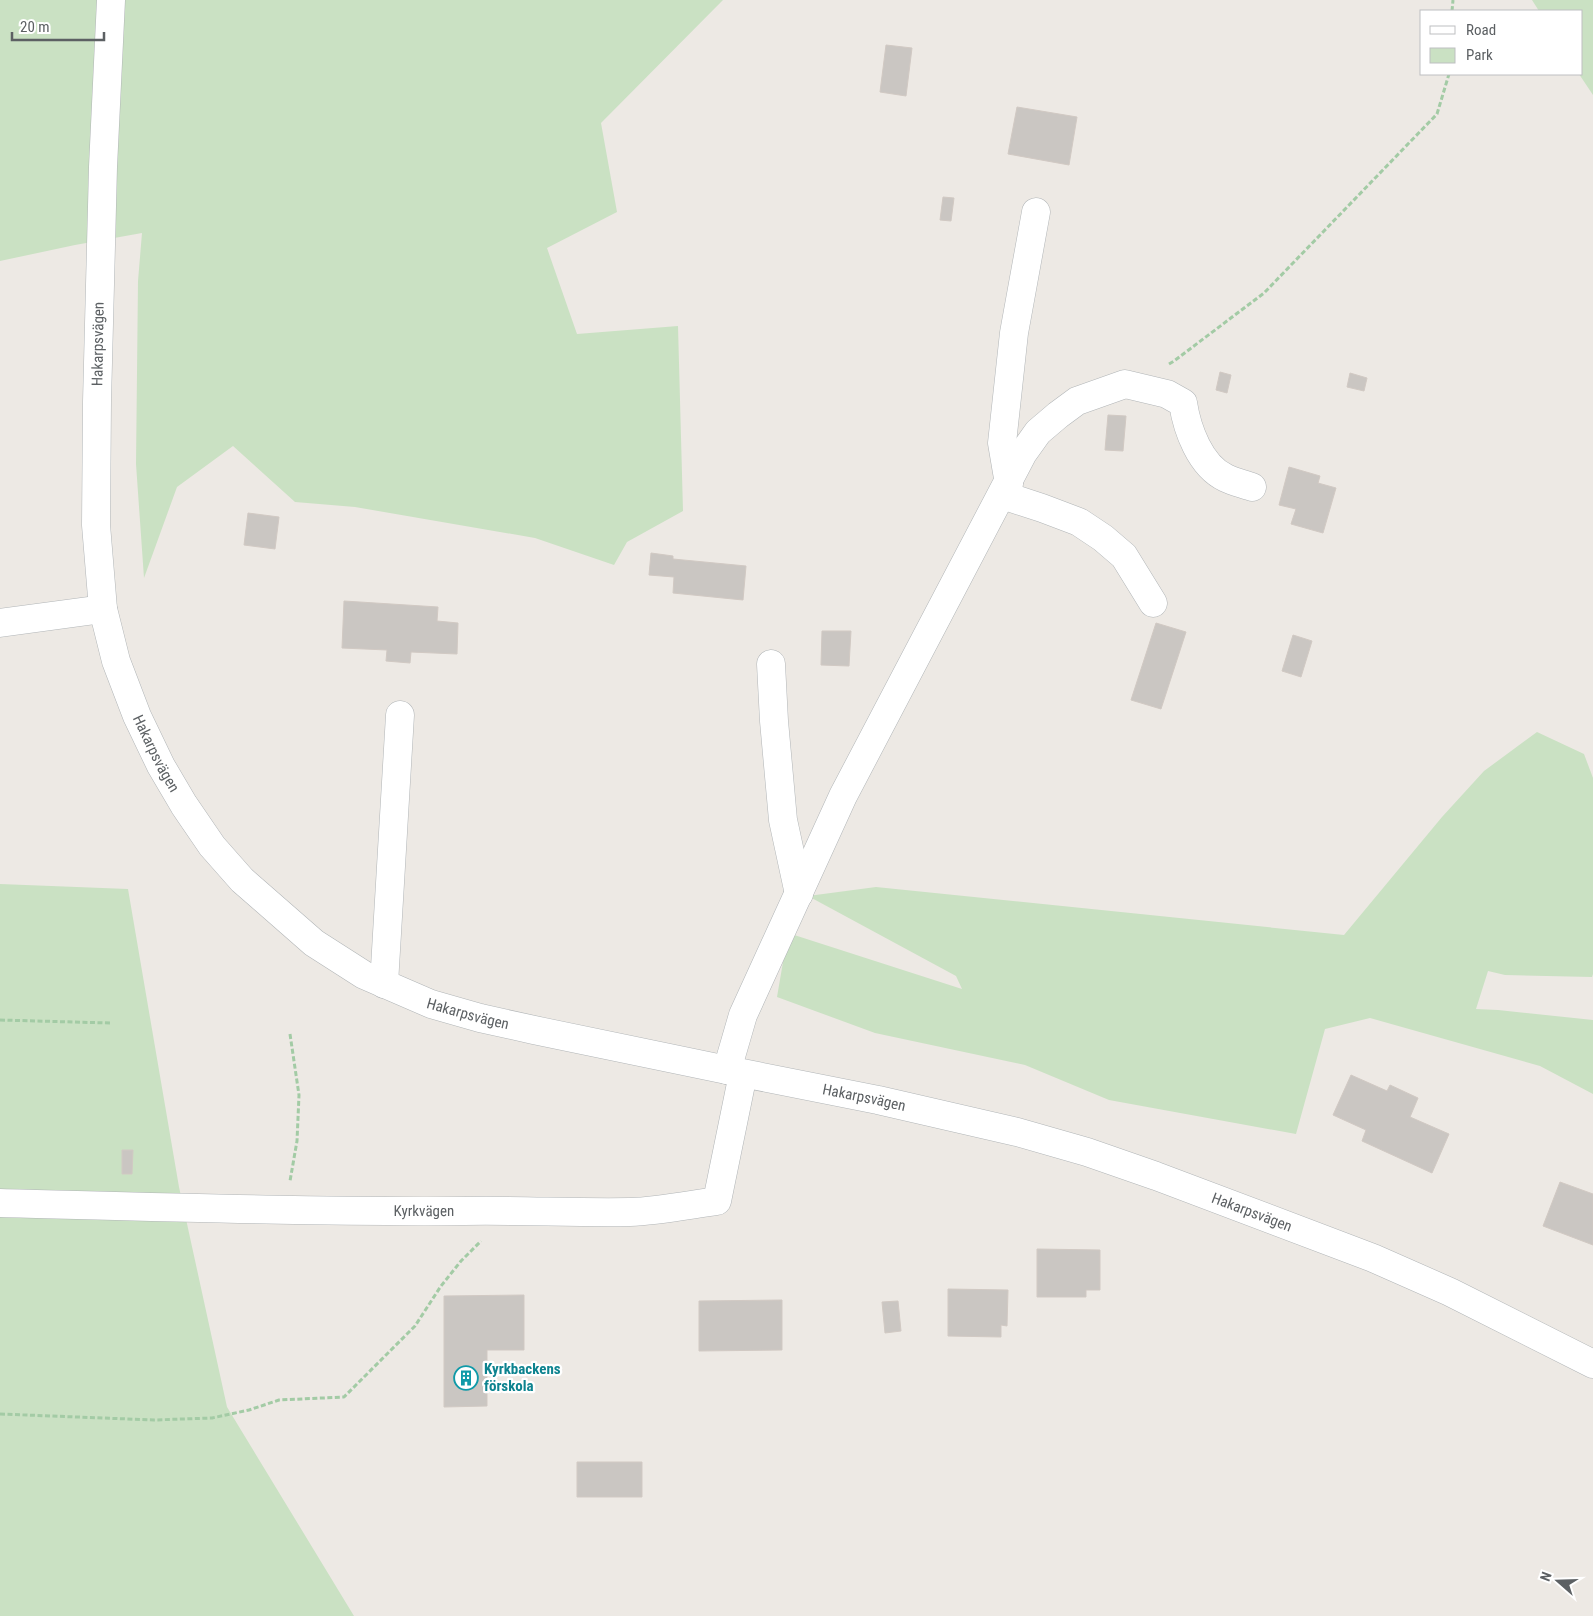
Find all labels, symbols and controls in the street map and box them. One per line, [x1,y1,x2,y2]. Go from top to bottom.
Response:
scale bar [12,10,105,42]
legend [1420,10,1583,75]
text: 20 m [20,18,50,36]
text: Road [1466,21,1496,39]
text: Park [1466,46,1493,64]
street label: Hakarpsvägen [88,302,108,386]
street label: Hakarpsvägen [129,712,183,795]
street label: Hakarpsvägen [425,994,511,1033]
street label: Hakarpsvägen [821,1080,907,1115]
street label: Hakarpsvägen [1209,1189,1294,1236]
street label: Kyrkvägen [394,1202,454,1220]
place label: Kyrkbackens förskola [484,1360,561,1395]
building icon: Kyrkbackens förskola [453,1365,479,1391]
north arrow [1533,1556,1583,1606]
text: N [1537,1570,1555,1583]

